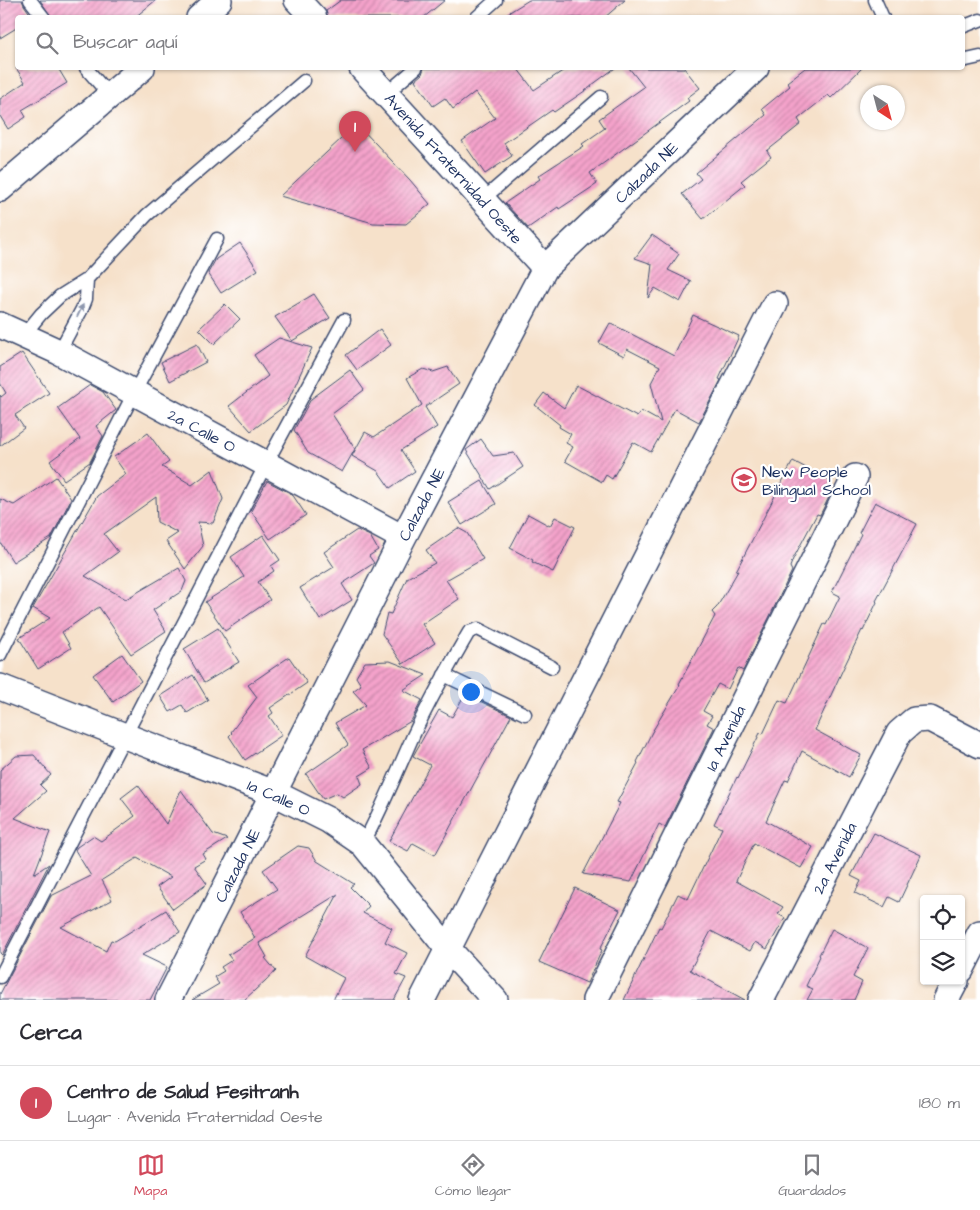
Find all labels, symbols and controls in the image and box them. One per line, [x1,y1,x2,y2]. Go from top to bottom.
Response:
search box [15,15,965,70]
icon: search [33,29,61,57]
text: Buscar aquí [73,29,177,56]
north arrow [860,85,905,130]
street label: Avenida Fraternidad Oeste [379,88,527,249]
pin: 1 [339,111,371,152]
street label: Calzada NE [610,137,684,209]
one-way arrow [76,304,84,318]
street label: 2a Calle O [164,404,240,458]
place label: New People Bilingual School [762,461,871,502]
street label: Calzada NE [393,463,451,545]
school or university icon: New People Bilingual School [731,467,757,493]
your location [458,679,484,705]
street label: 1a Avenida [701,702,751,775]
street label: 1a Calle O [244,774,314,822]
street label: 2a Avenida [807,819,862,898]
street label: Calzada NE [210,824,266,906]
map controls [920,895,965,985]
button: locate [920,895,965,940]
button: layers [920,940,965,985]
text: Cerca [20,1018,82,1047]
text: Centro de Salud Fesitranh [67,1079,299,1106]
text: 1 [35,1092,37,1114]
text: 180 m [919,1092,960,1114]
text: Lugar · Avenida Fraternidad Oeste [67,1106,323,1128]
tab: Mapa [134,1151,167,1201]
tab: Cómo llegar [435,1151,511,1201]
tab: Guardados [778,1151,846,1201]

